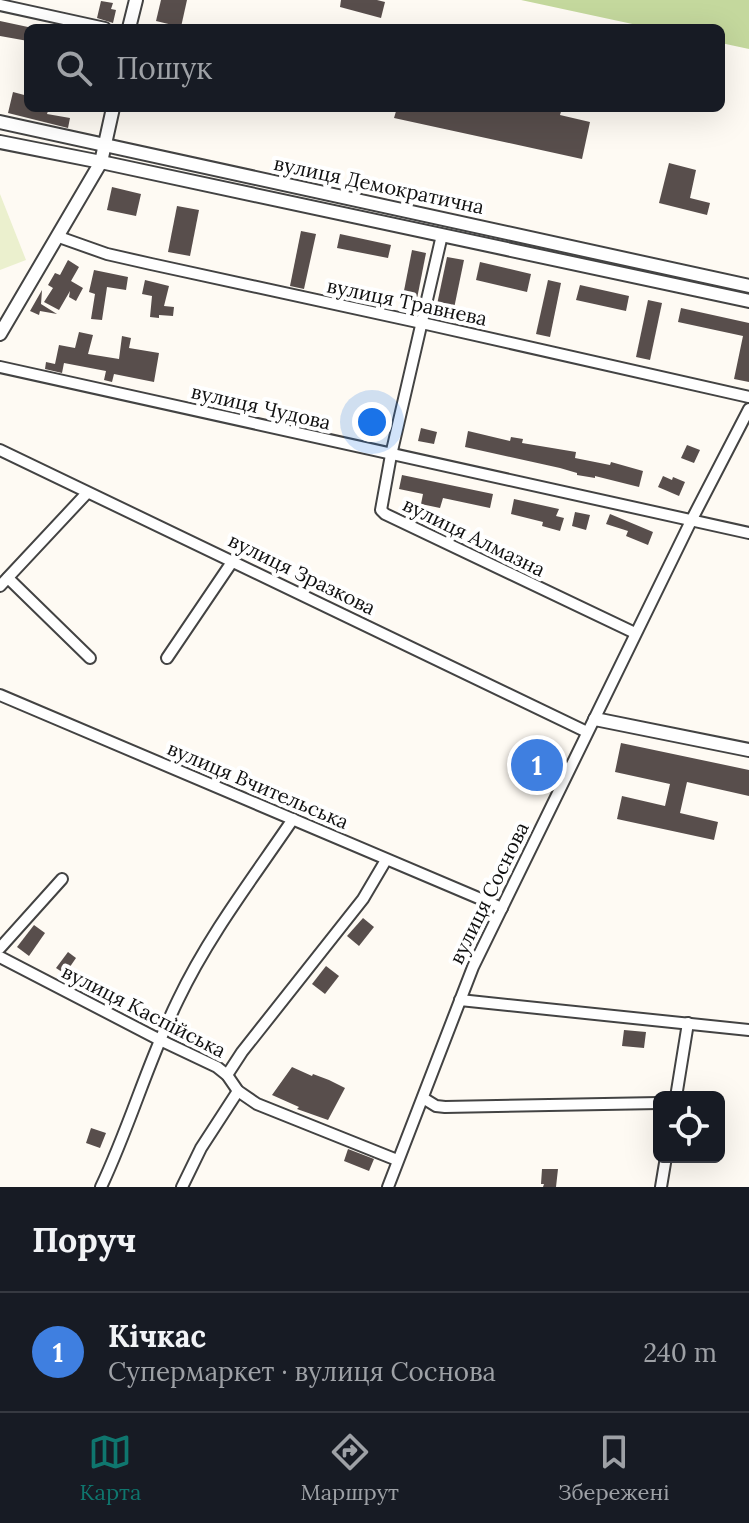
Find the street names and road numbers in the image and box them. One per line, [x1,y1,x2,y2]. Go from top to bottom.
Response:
street label: вулиця Демократична [272,150,486,219]
street label: вулиця Травнева [325,272,490,331]
street label: вулиця Чудова [189,378,333,435]
street label: вулиця Алмазна [399,491,549,582]
street label: вулиця Зразкова [225,527,380,620]
street label: вулиця Вчительська [164,735,353,834]
street label: вулиця Соснова [443,818,534,968]
street label: вулиця Каспійська [58,958,230,1063]

